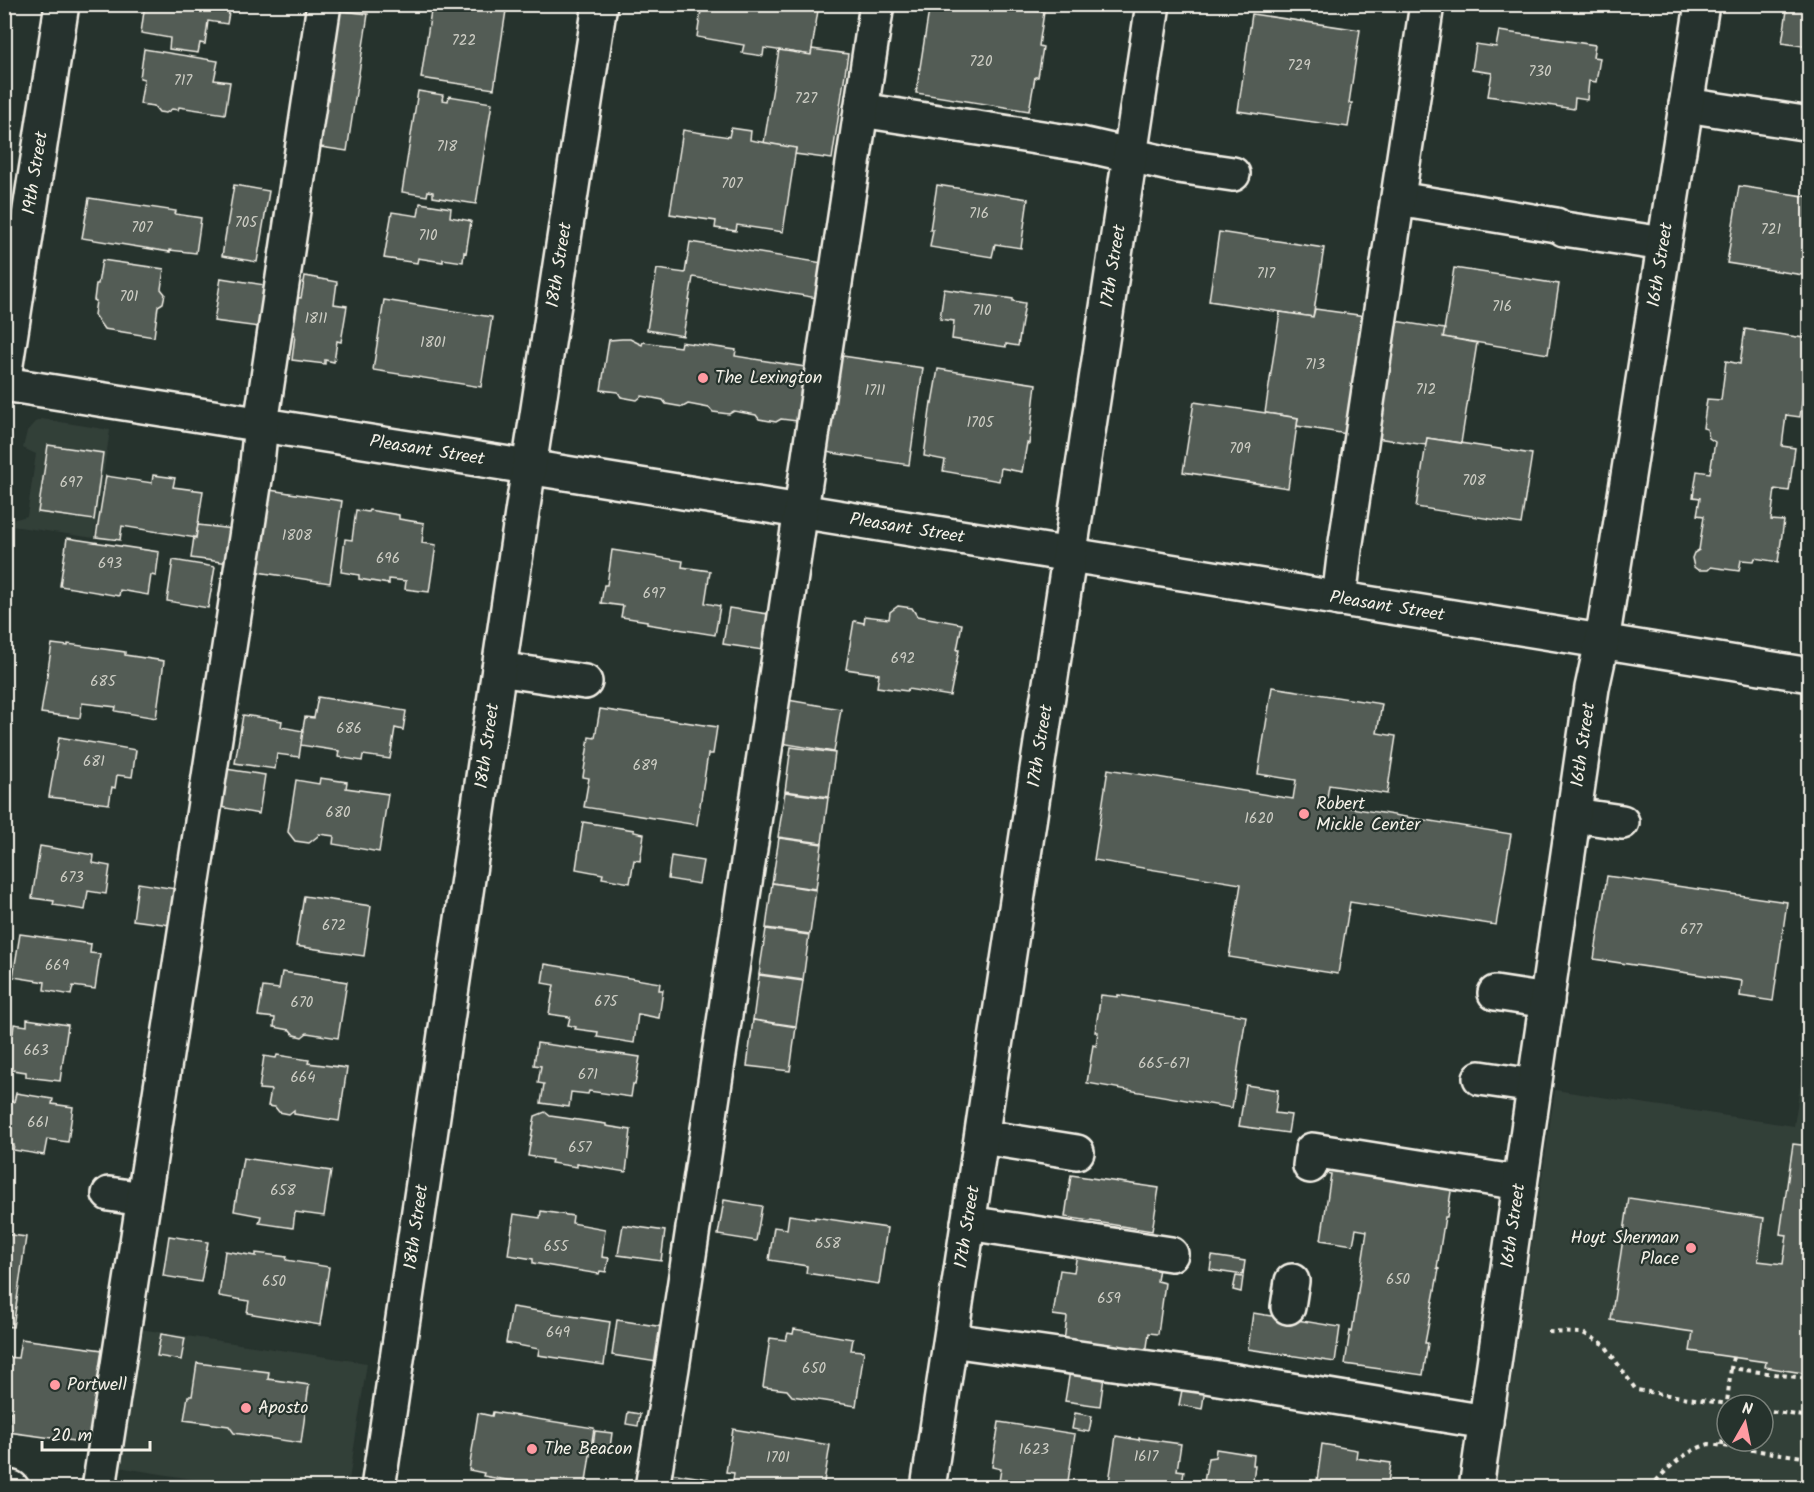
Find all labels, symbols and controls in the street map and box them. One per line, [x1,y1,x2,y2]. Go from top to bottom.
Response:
house number: 722 [452,29,476,53]
house number: 720 [969,50,993,74]
house number: 729 [1288,54,1311,78]
house number: 730 [1529,60,1552,84]
house number: 717 [174,69,193,93]
house number: 727 [795,87,818,111]
street label: 19th Street [15,128,57,217]
house number: 718 [437,135,458,159]
house number: 707 [721,172,744,196]
house number: 716 [969,202,989,226]
house number: 705 [235,211,258,235]
house number: 707 [131,216,154,240]
house number: 721 [1761,218,1781,242]
street label: 18th Street [539,219,581,310]
street label: 16th Street [1640,220,1682,309]
street label: 17th Street [1093,222,1135,309]
house number: 710 [418,224,438,248]
house number: 717 [1257,262,1276,286]
house number: 701 [119,285,139,309]
house number: 716 [1492,295,1512,319]
house number: 710 [972,299,992,323]
house number: 1811 [304,307,328,331]
house number: 1801 [420,331,446,355]
house number: 713 [1305,353,1326,377]
place label: The Lexington [715,364,822,393]
marker: The Lexington [696,371,710,385]
house number: 712 [1416,378,1436,402]
house number: 1711 [864,379,886,403]
house number: 1705 [966,411,995,435]
street label: Pleasant Street [367,428,488,475]
house number: 709 [1229,437,1252,461]
house number: 708 [1462,469,1487,493]
house number: 697 [60,471,83,495]
street label: Pleasant Street [847,506,968,553]
house number: 1808 [282,524,313,548]
house number: 696 [376,547,400,571]
house number: 693 [98,552,123,576]
house number: 697 [643,582,666,606]
street label: Pleasant Street [1327,584,1448,631]
house number: 692 [891,647,915,671]
house number: 685 [90,670,117,694]
street label: 18th Street [468,700,508,791]
street label: 16th Street [1564,700,1604,789]
street label: 17th Street [1020,702,1062,789]
house number: 686 [336,717,362,741]
house number: 681 [83,750,105,774]
house number: 689 [633,754,658,778]
place label: Robert Mickle Center [1316,790,1421,840]
house number: 680 [326,801,351,825]
house number: 1620 [1244,807,1274,831]
marker: Robert Mickle Center [1297,807,1311,821]
house number: 673 [60,866,84,890]
house number: 672 [322,914,346,938]
house number: 677 [1680,918,1703,942]
house number: 669 [45,954,70,978]
house number: 675 [594,990,619,1014]
house number: 670 [291,991,314,1015]
house number: 663 [23,1039,49,1063]
house number: 665-671 [1138,1052,1190,1076]
house number: 671 [578,1063,598,1087]
house number: 664 [291,1066,315,1090]
house number: 661 [27,1111,49,1135]
house number: 657 [568,1136,593,1160]
house number: 658 [270,1179,297,1203]
street label: 18th Street [397,1181,437,1272]
street label: 16th Street [1494,1181,1534,1270]
street label: 17th Street [947,1183,989,1270]
place label: Hoyt Sherman Place [1571,1224,1679,1274]
house number: 658 [815,1232,842,1256]
house number: 655 [544,1235,569,1259]
marker: Hoyt Sherman Place [1684,1241,1698,1255]
house number: 650 [1386,1268,1410,1292]
house number: 650 [262,1270,286,1294]
house number: 659 [1097,1287,1122,1311]
house number: 649 [546,1321,571,1345]
house number: 650 [802,1357,826,1381]
place label: Portwell [67,1371,127,1400]
marker: Portwell [48,1378,62,1392]
north arrow [1715,1393,1775,1453]
place label: Aposto [258,1394,309,1423]
text: N [1740,1397,1754,1423]
marker: Aposto [239,1401,253,1415]
scale bar [42,1414,150,1452]
text: 20 m [51,1422,92,1451]
place label: The Beacon [544,1435,632,1464]
house number: 1623 [1019,1438,1050,1462]
marker: The Beacon [525,1442,539,1456]
house number: 1617 [1134,1445,1159,1469]
house number: 1701 [766,1446,790,1470]

